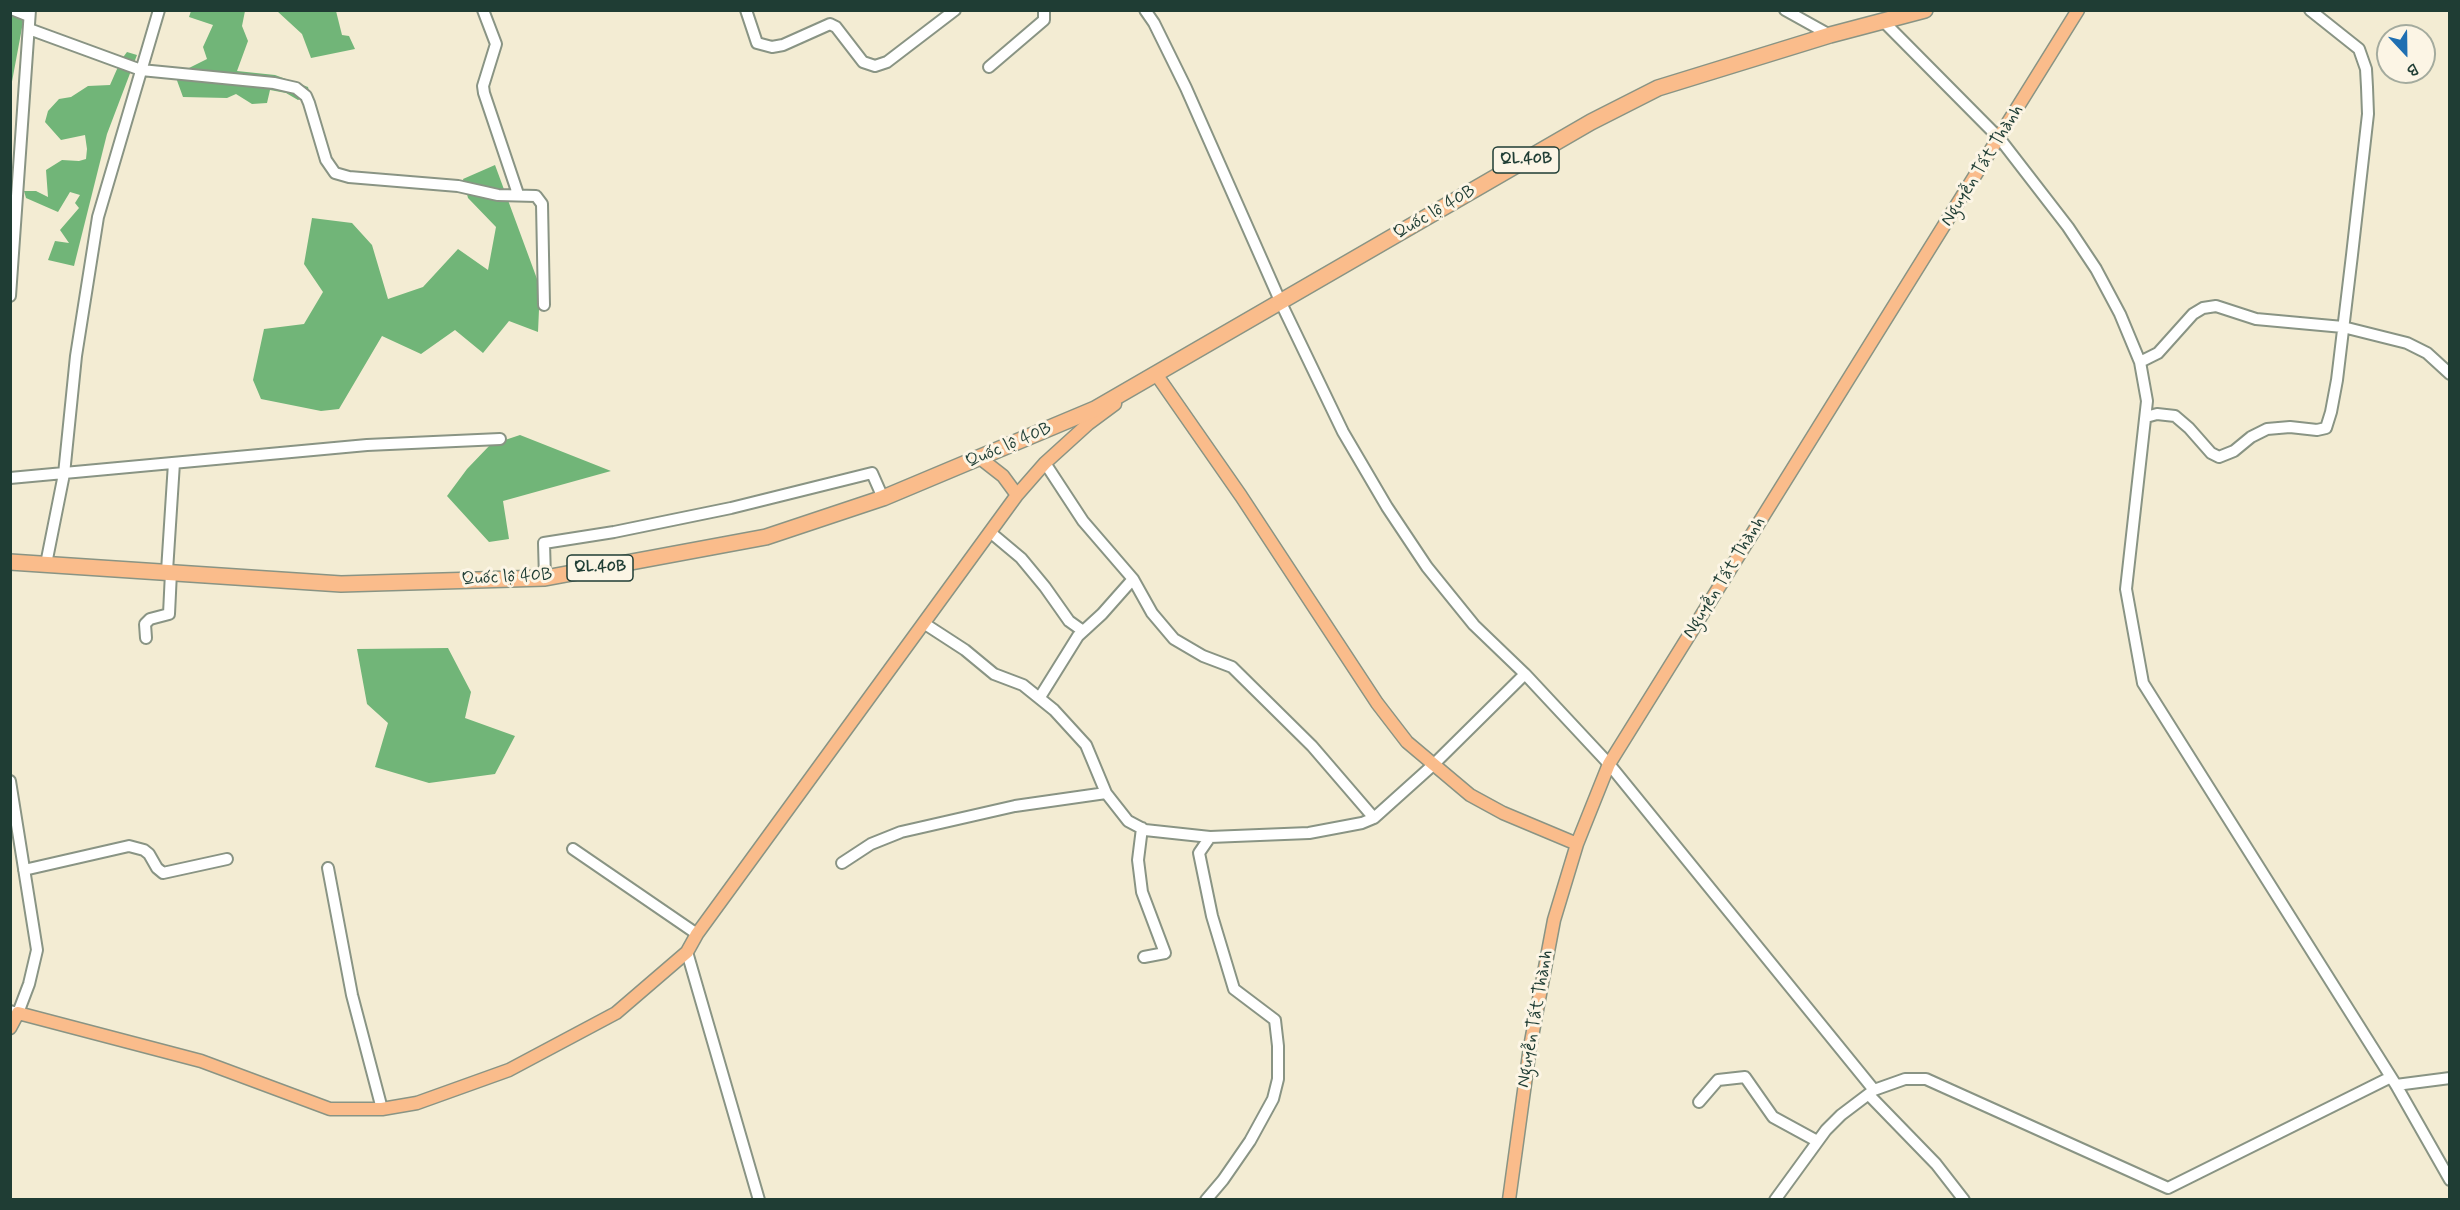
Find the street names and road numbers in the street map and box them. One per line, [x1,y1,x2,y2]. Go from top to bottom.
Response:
street label: Nguyễn Tất Thành [1937,101,2029,231]
road number: QL.40B [1493,147,1559,173]
street label: Quốc lộ 40B [1390,181,1480,245]
street label: Quốc lộ 40B [963,418,1055,474]
street label: Nguyễn Tất Thành [1679,513,1771,643]
road number: QL.40B [567,555,633,581]
street label: Quốc lộ 40B [461,565,553,591]
street label: Nguyễn Tất Thành [1513,949,1559,1089]

